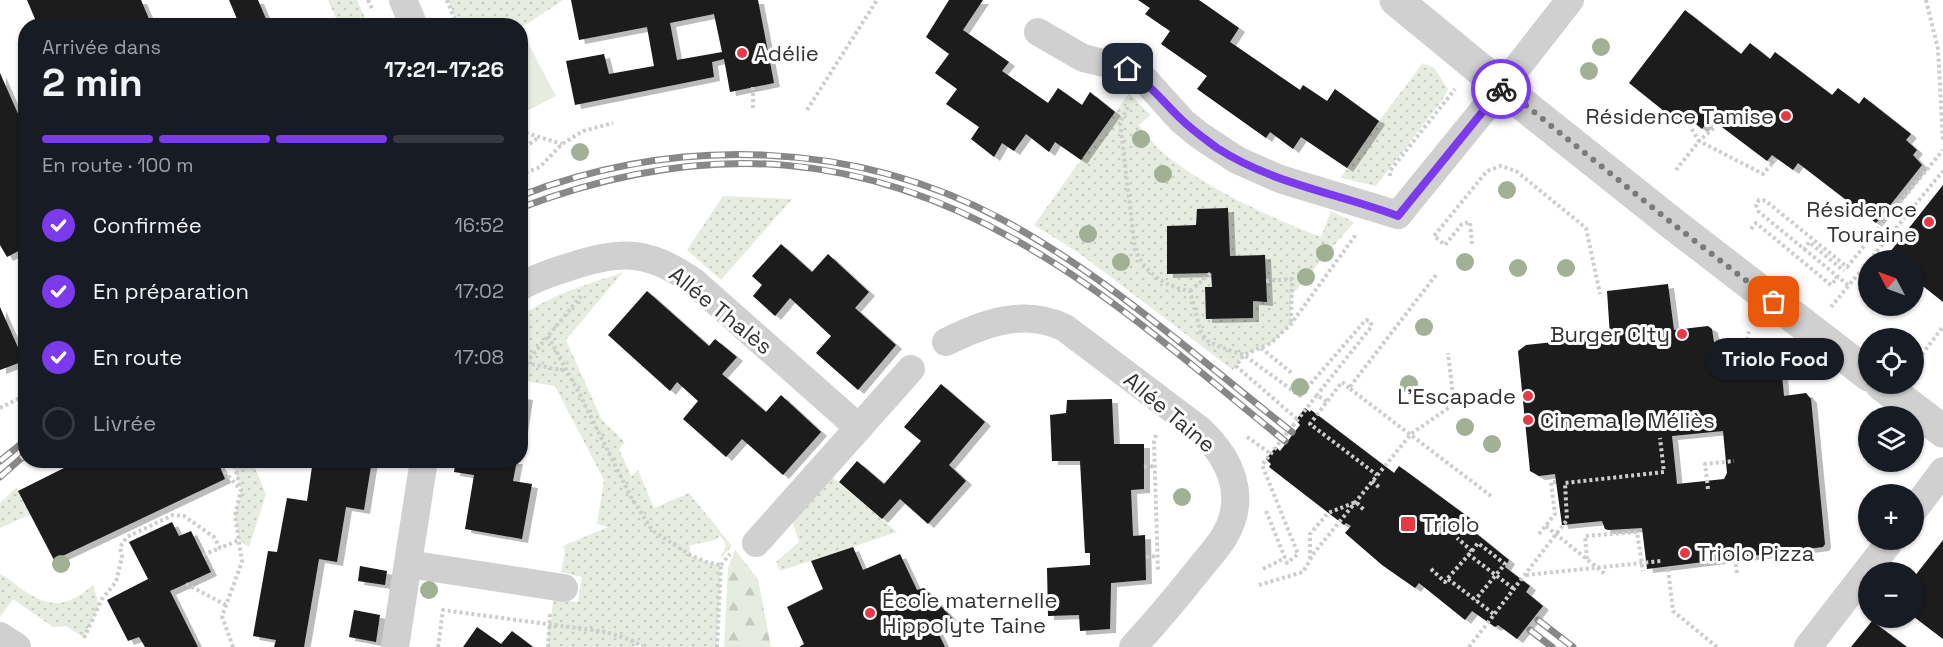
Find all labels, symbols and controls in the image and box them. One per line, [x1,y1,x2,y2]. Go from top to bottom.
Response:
text: Arrivée dans [42,34,161,60]
place label: Adélie [754,39,819,67]
pin [1102,43,1153,94]
marker: Adélie [735,46,749,60]
icon: home [1111,52,1144,85]
text: 17:21–17:26 [384,55,504,83]
text: 2 min [42,58,143,107]
courier [1471,59,1531,119]
icon: bike [1485,73,1518,106]
place label: Résidence Tamise [1586,102,1774,130]
marker: Résidence Tamise [1779,109,1793,123]
text: En route · 100 m [42,152,193,178]
place label: Résidence Touraine [1806,195,1917,248]
icon: check [42,209,75,242]
text: Confirmée [93,211,202,239]
text: 16:52 [454,212,504,238]
marker: Résidence Touraine [1922,215,1936,229]
north arrow [1858,250,1924,316]
map controls [1858,250,1924,628]
street label: Allée Thalès [664,260,778,360]
icon: check [42,275,75,308]
pin [1748,276,1799,327]
text: En préparation [93,277,249,305]
text: 17:02 [454,278,504,304]
icon: bag [1757,285,1790,318]
place label: Burger CIty [1550,320,1670,348]
marker: Burger CIty [1675,327,1689,341]
button: locate [1858,328,1924,394]
callout: Triolo Food [1705,338,1843,380]
icon: check [42,341,75,374]
text: En route [93,343,182,371]
text: 17:08 [454,344,504,370]
text: Triolo Food [1722,346,1828,372]
street label: Allée Taine [1118,365,1222,459]
place label: L'Escapade [1397,382,1516,410]
marker: L'Escapade [1521,389,1535,403]
place label: Cinema le Méliès [1540,406,1715,434]
button: layers [1858,406,1924,472]
text: Livrée [93,409,156,437]
marker: Cinema le Méliès [1521,413,1535,427]
button: + [1858,484,1924,550]
place label: Triolo [1422,510,1480,538]
marker: Triolo [1399,515,1417,533]
place label: Triolo Pizza [1697,539,1815,567]
marker: Triolo Pizza [1678,546,1692,560]
button: − [1858,562,1924,628]
place label: École maternelle Hippolyte Taine [882,586,1057,639]
marker: École maternelle Hippolyte Taine [863,606,877,620]

